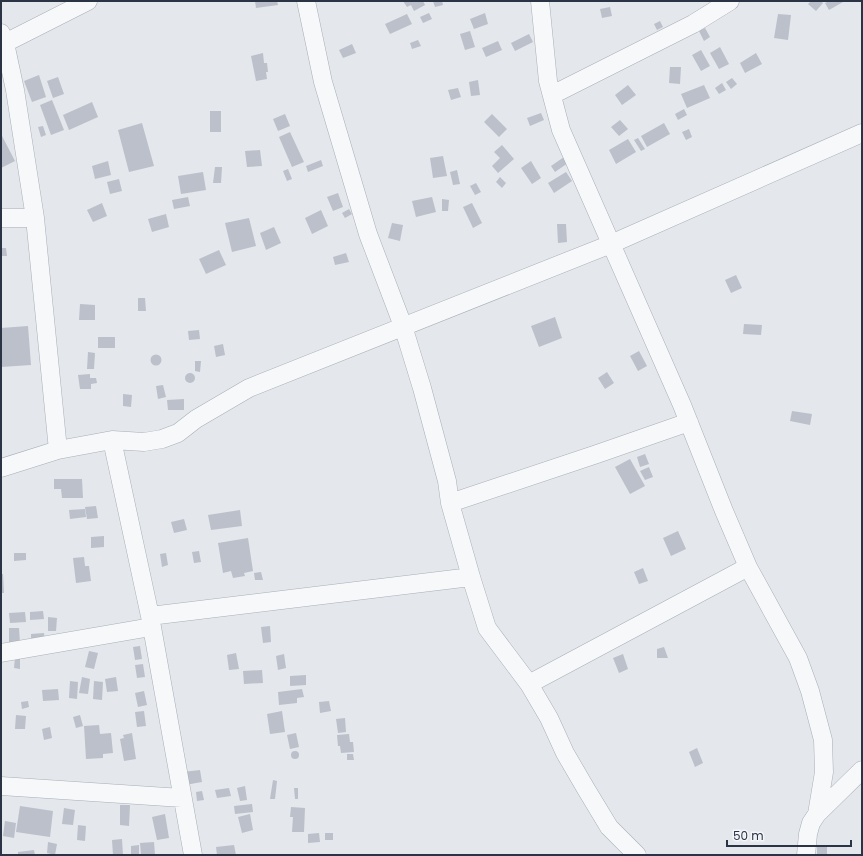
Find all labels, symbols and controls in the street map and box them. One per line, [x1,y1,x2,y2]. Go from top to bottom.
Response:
scale bar [727,822,851,848]
text: 50 m [733,827,764,844]

